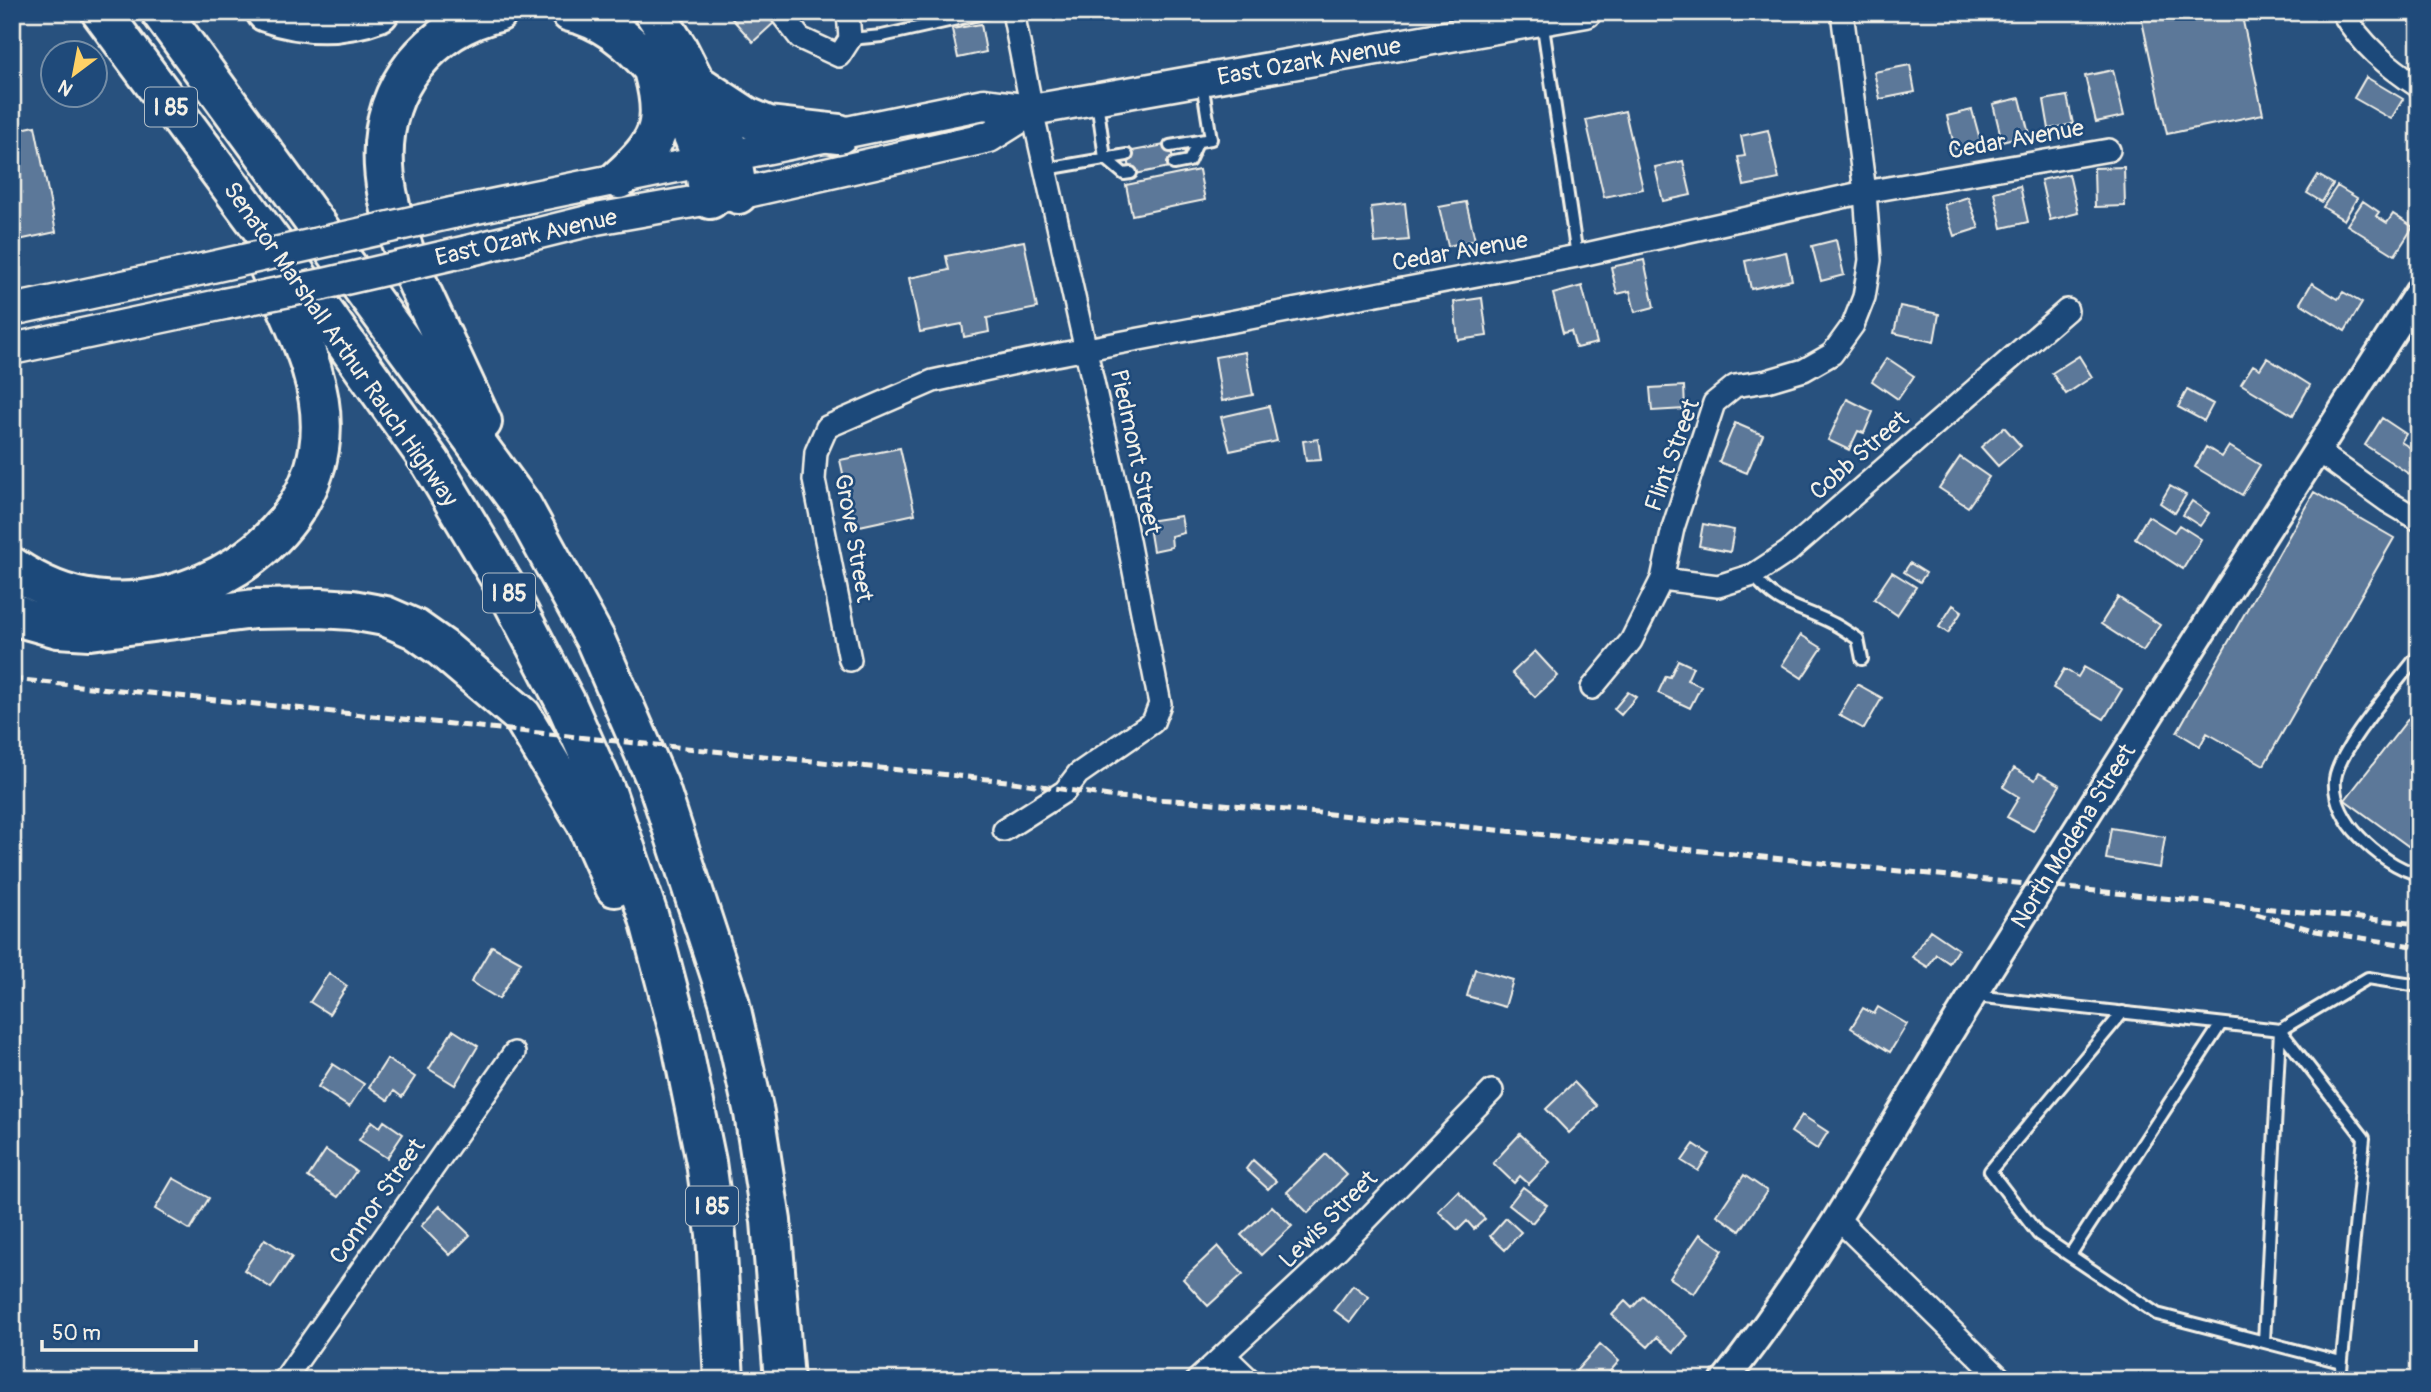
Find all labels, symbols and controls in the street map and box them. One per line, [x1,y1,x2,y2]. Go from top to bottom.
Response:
street label: East Ozark Avenue [1215,31,1403,92]
north arrow [38,38,108,108]
text: N [54,74,77,101]
road number: I 85 [145,88,197,127]
street label: Cedar Avenue [1946,113,2086,166]
street label: Senator Marshall Arthur Rauch Highway [217,176,464,512]
street label: East Ozark Avenue [432,202,620,273]
street label: Cedar Avenue [1390,225,1530,278]
street label: Piedmont Street [1104,367,1167,538]
street label: Flint Street [1639,395,1706,515]
street label: Cobb Street [1804,404,1915,506]
street label: Grove Street [828,472,879,605]
road number: I 85 [483,573,535,612]
street label: North Modena Street [2005,738,2142,934]
street label: Connor Street [323,1133,432,1270]
street label: Lewis Street [1273,1164,1384,1274]
road number: I 85 [686,1186,738,1226]
scale bar [42,1308,196,1352]
text: 50 m [52,1320,101,1347]

